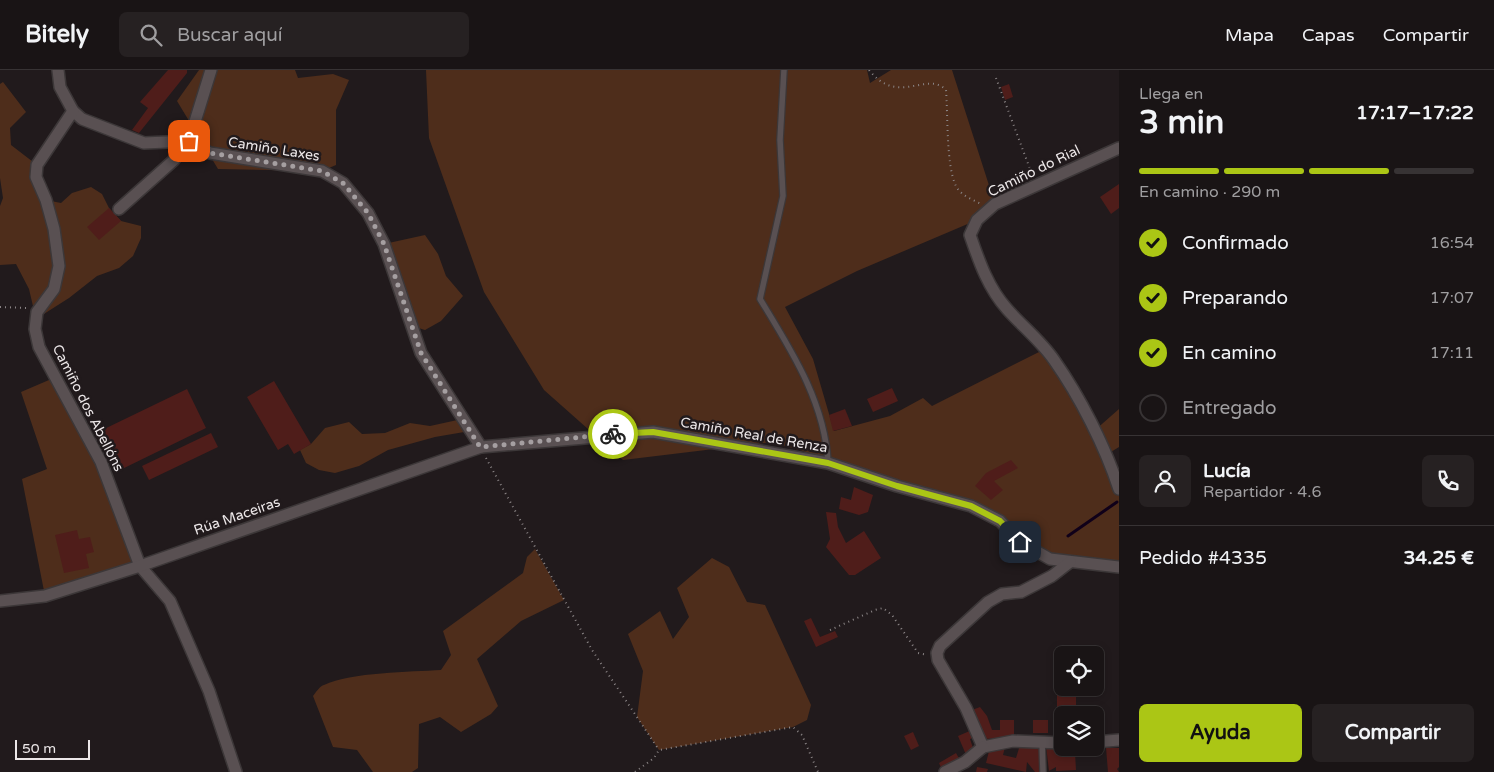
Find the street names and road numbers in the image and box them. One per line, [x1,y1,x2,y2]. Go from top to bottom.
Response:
street label: Camiño Laxes [227,133,321,165]
street label: Camiño do Rial [985,141,1083,201]
street label: Camiño dos Abellóns [49,342,128,475]
street label: Camiño Real de Renza [679,414,829,456]
street label: Rúa Maceiras [192,493,283,539]

